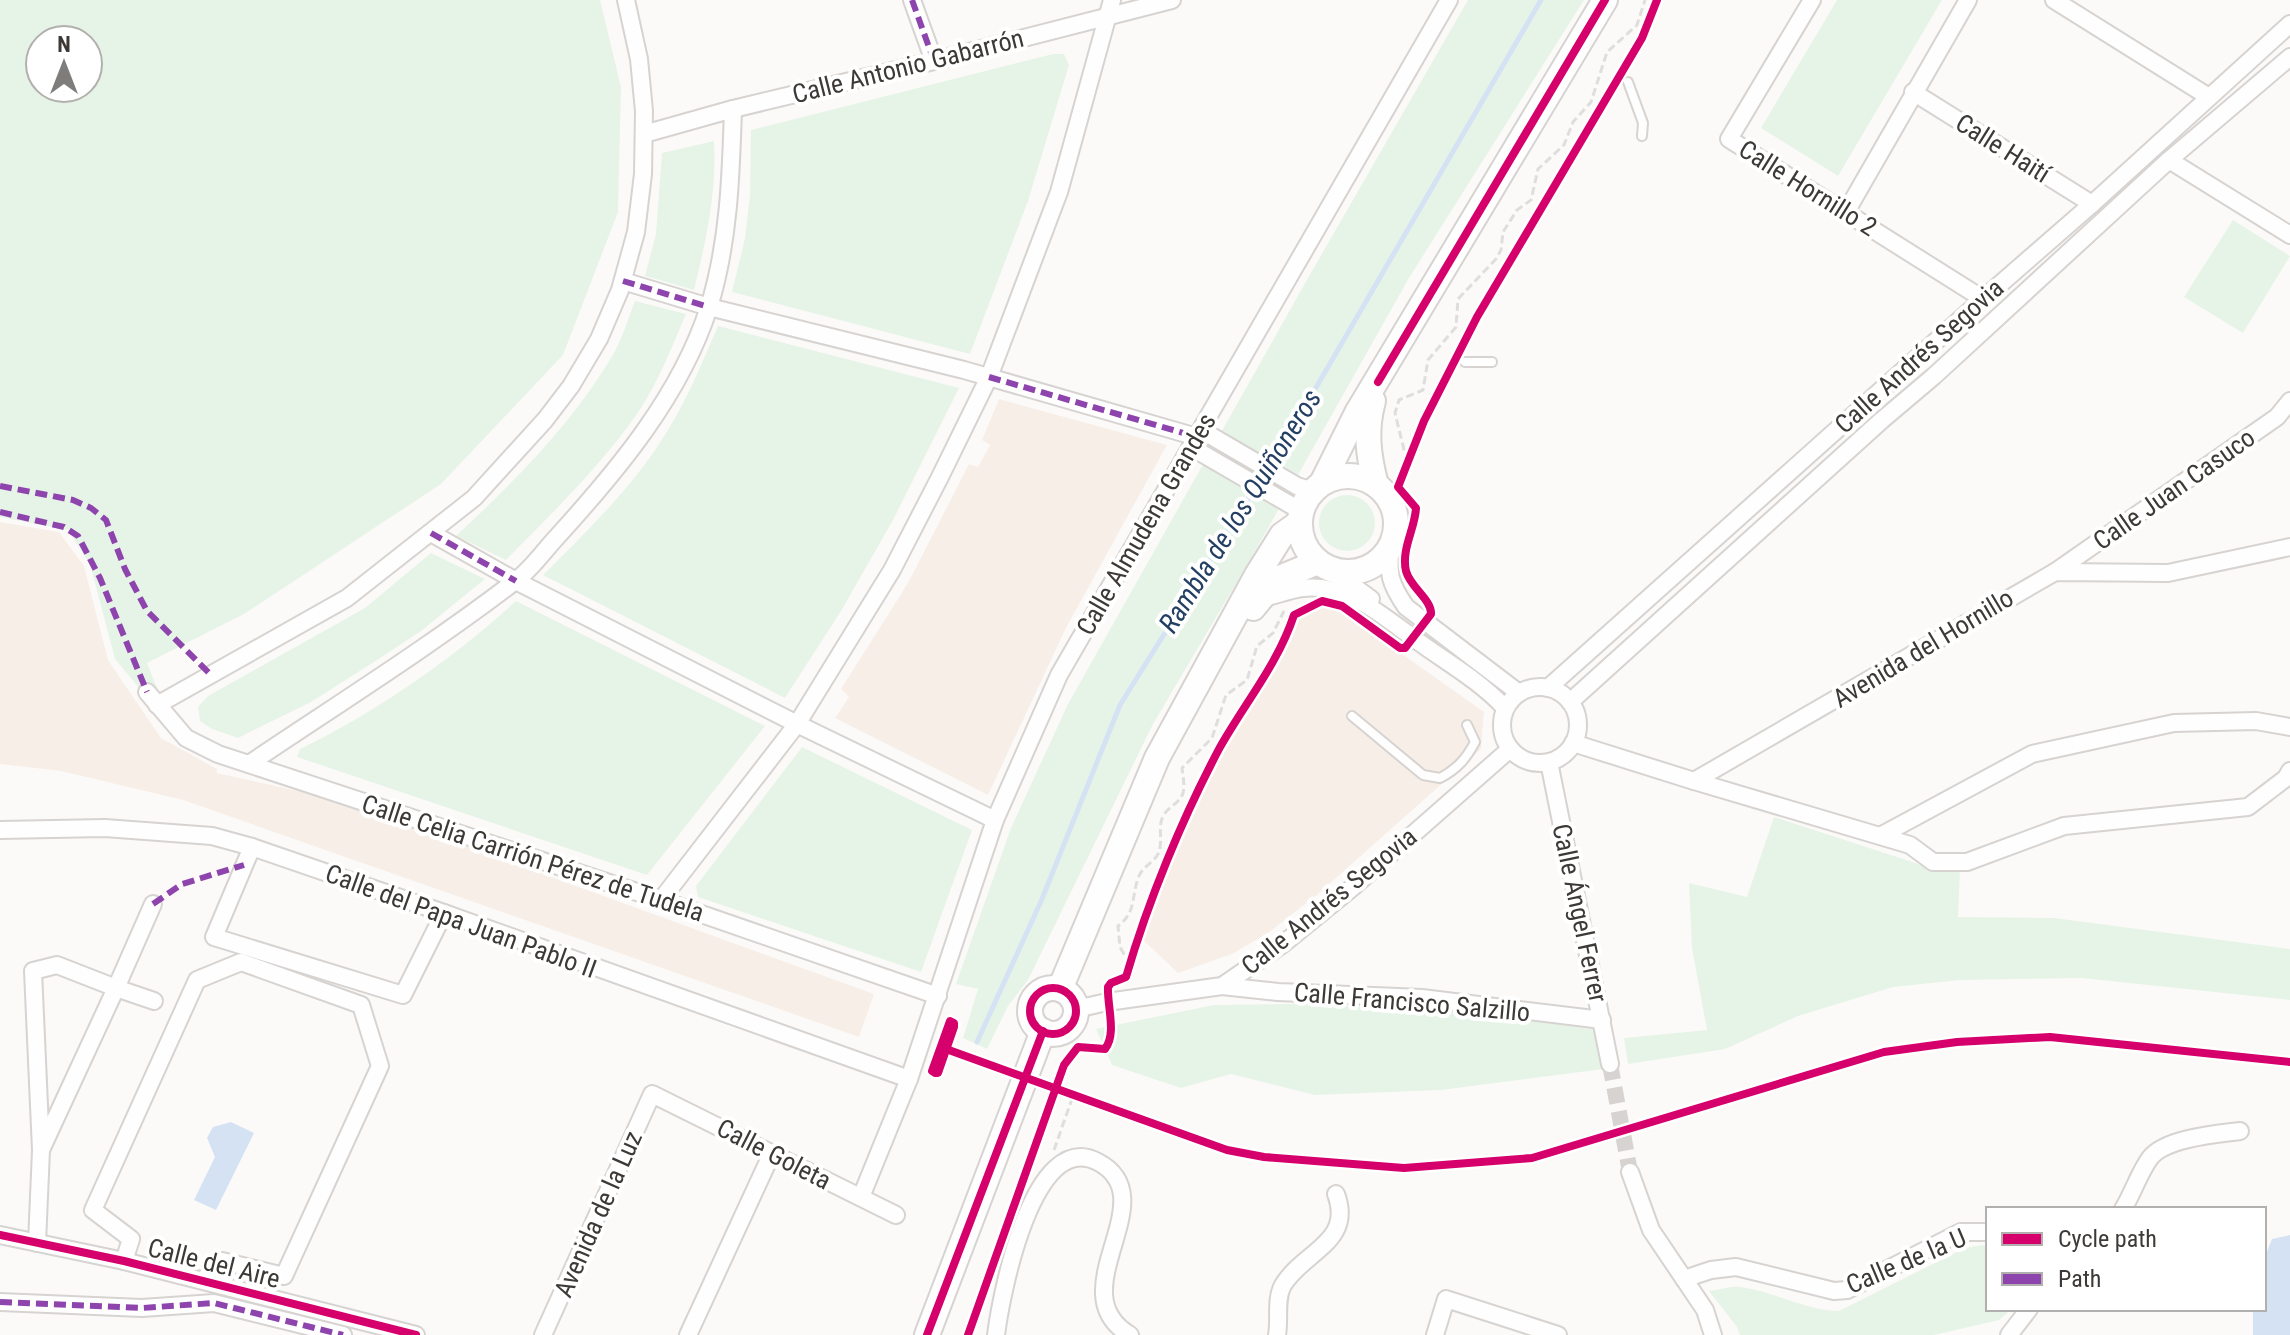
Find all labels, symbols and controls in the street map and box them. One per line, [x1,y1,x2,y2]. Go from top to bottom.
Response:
street label: Calle Antonio Gabarrón [789,23,1027,109]
north arrow [24,24,104,104]
text: N [57,32,71,57]
street label: Calle Haití [1950,107,2057,190]
street label: Calle Hornillo 2 [1734,134,1882,242]
street label: Calle Andrés Segovia [1829,272,2009,440]
water label: Rambla de los Quiñoneros [1152,383,1328,639]
street label: Calle Almudena Grandes [1070,408,1222,640]
street label: Calle Juan Casuco [2088,422,2260,556]
street label: Avenida del Hornillo [1827,582,2019,714]
street label: Calle Celia Carrión Pérez de Tudela [358,788,708,928]
street label: Calle Andrés Segovia [1235,821,1423,981]
street label: Calle Ángel Ferrer [1546,821,1614,1005]
street label: Calle del Papa Juan Pablo II [322,858,600,984]
street label: Calle Francisco Salzillo [1293,977,1531,1027]
street label: Calle Goleta [712,1112,836,1196]
street label: Avenida de la Luz [548,1126,648,1302]
legend [1986,1207,2266,1311]
street label: Calle de la U [1842,1222,1970,1300]
text: Cycle path [2058,1225,2157,1253]
street label: Calle del Aire [145,1232,283,1294]
text: Path [2058,1265,2101,1293]

